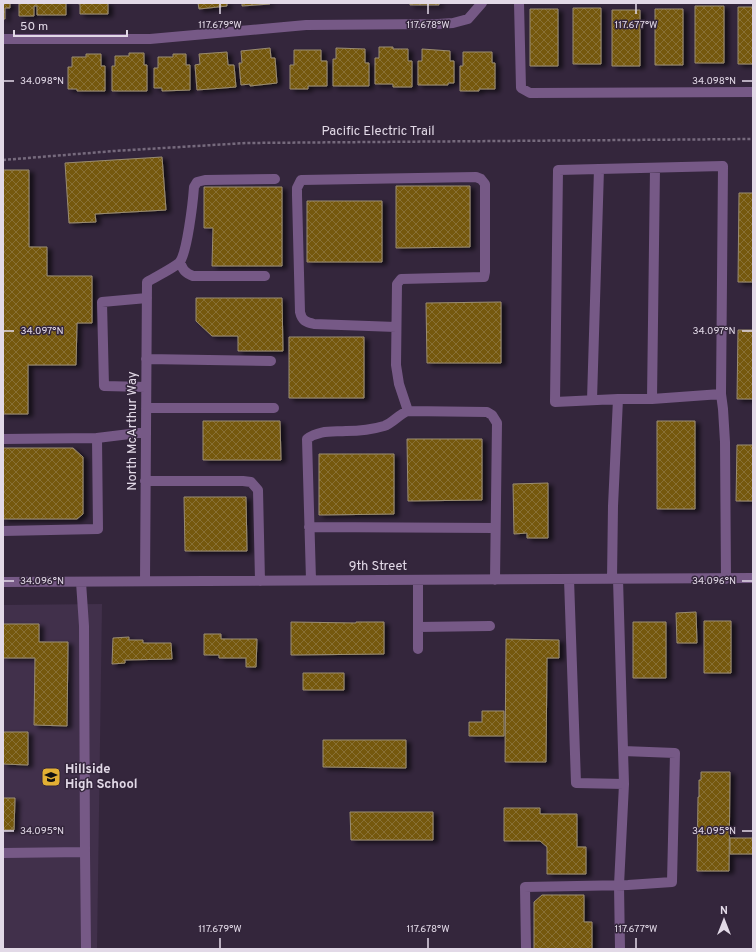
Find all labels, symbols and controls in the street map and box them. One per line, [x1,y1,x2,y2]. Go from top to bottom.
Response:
scale bar [14,12,127,38]
text: 50 m [20,19,48,35]
text: 117.679°W [198,19,242,32]
text: 117.678°W [406,19,450,32]
text: 117.677°W [615,19,657,32]
text: 34.098°N [20,75,64,88]
text: 34.098°N [692,75,736,88]
street label: Pacific Electric Trail [321,124,435,140]
text: 34.097°N [21,325,63,338]
text: 34.097°N [693,325,735,338]
street label: North McArthur Way [125,371,141,491]
street label: 9th Street [349,559,407,575]
text: 34.096°N [20,575,64,588]
text: 34.096°N [692,575,736,588]
place label: Hillside High School [65,762,138,793]
school or university icon: Hillside High School [40,766,62,788]
text: 34.095°N [20,825,64,838]
text: 34.095°N [692,825,736,838]
north arrow [704,900,744,940]
text: N [720,904,728,918]
text: 117.679°W [198,923,242,936]
text: 117.678°W [406,923,450,936]
text: 117.677°W [615,923,657,936]

